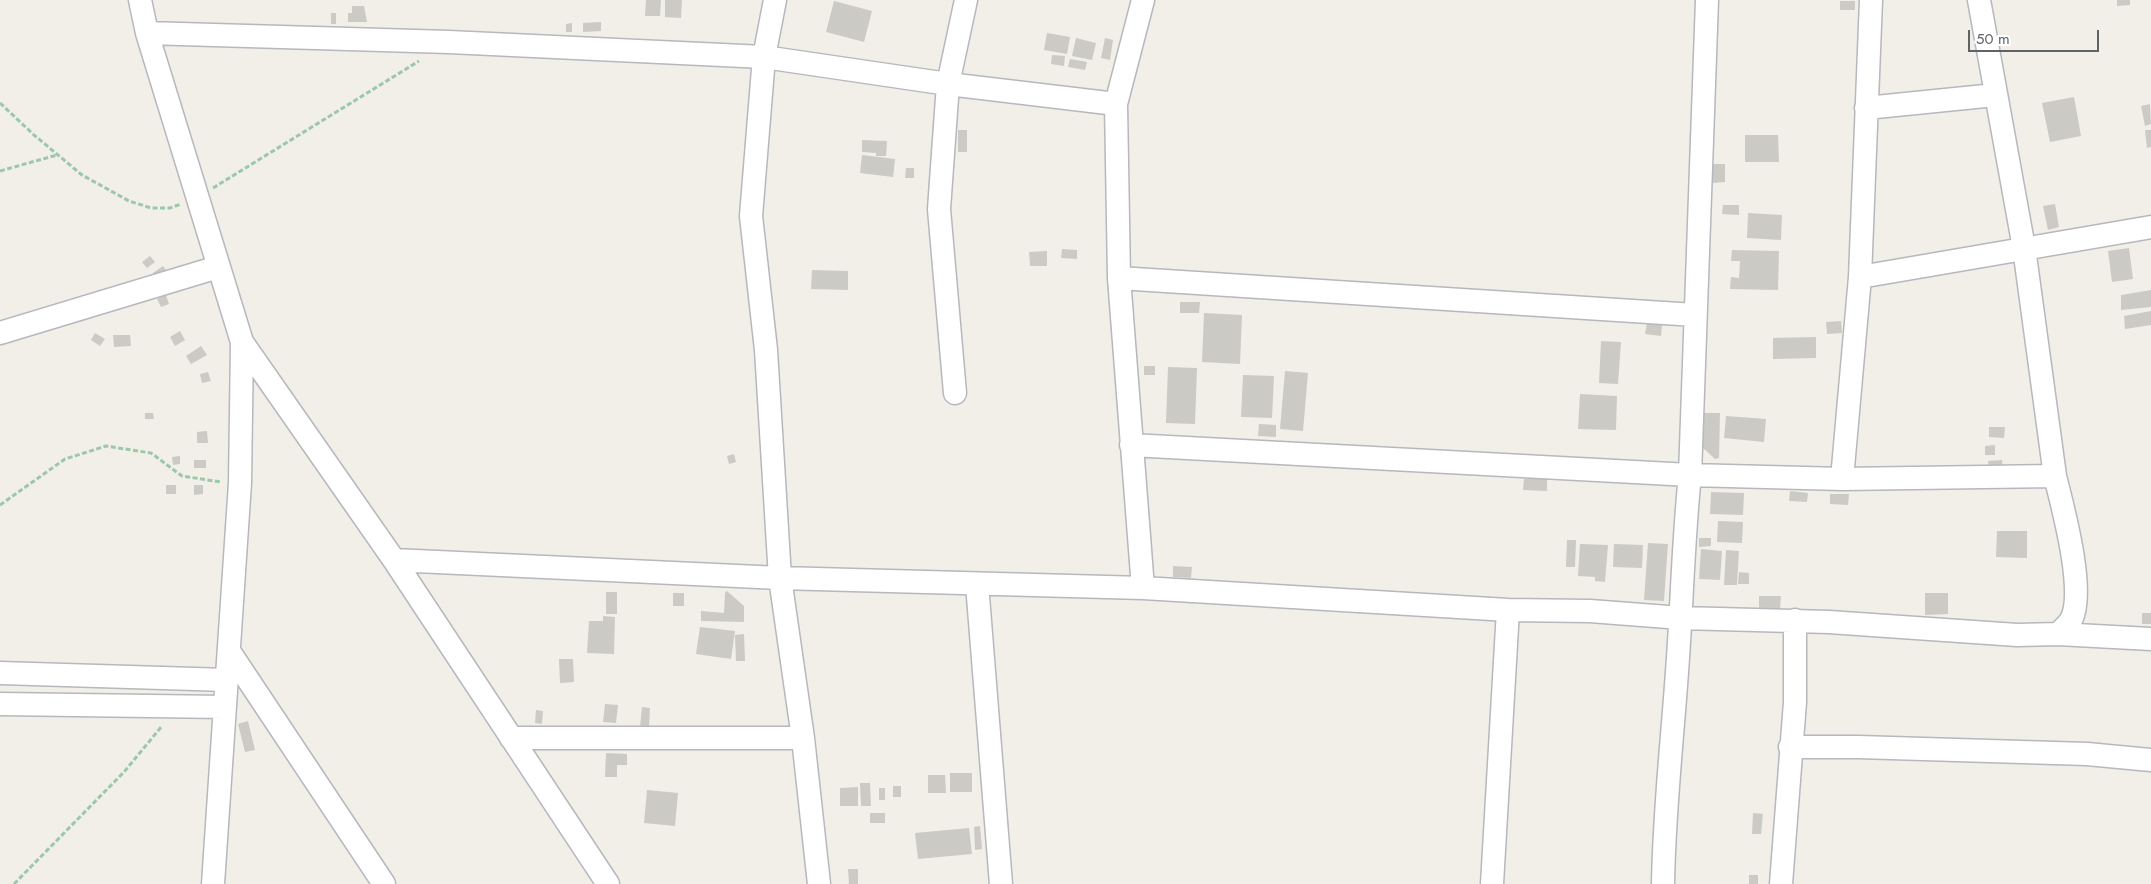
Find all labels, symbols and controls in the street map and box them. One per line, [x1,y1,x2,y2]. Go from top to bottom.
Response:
scale bar [1971,20,2102,52]
text: 50 m [1976,28,2010,50]

